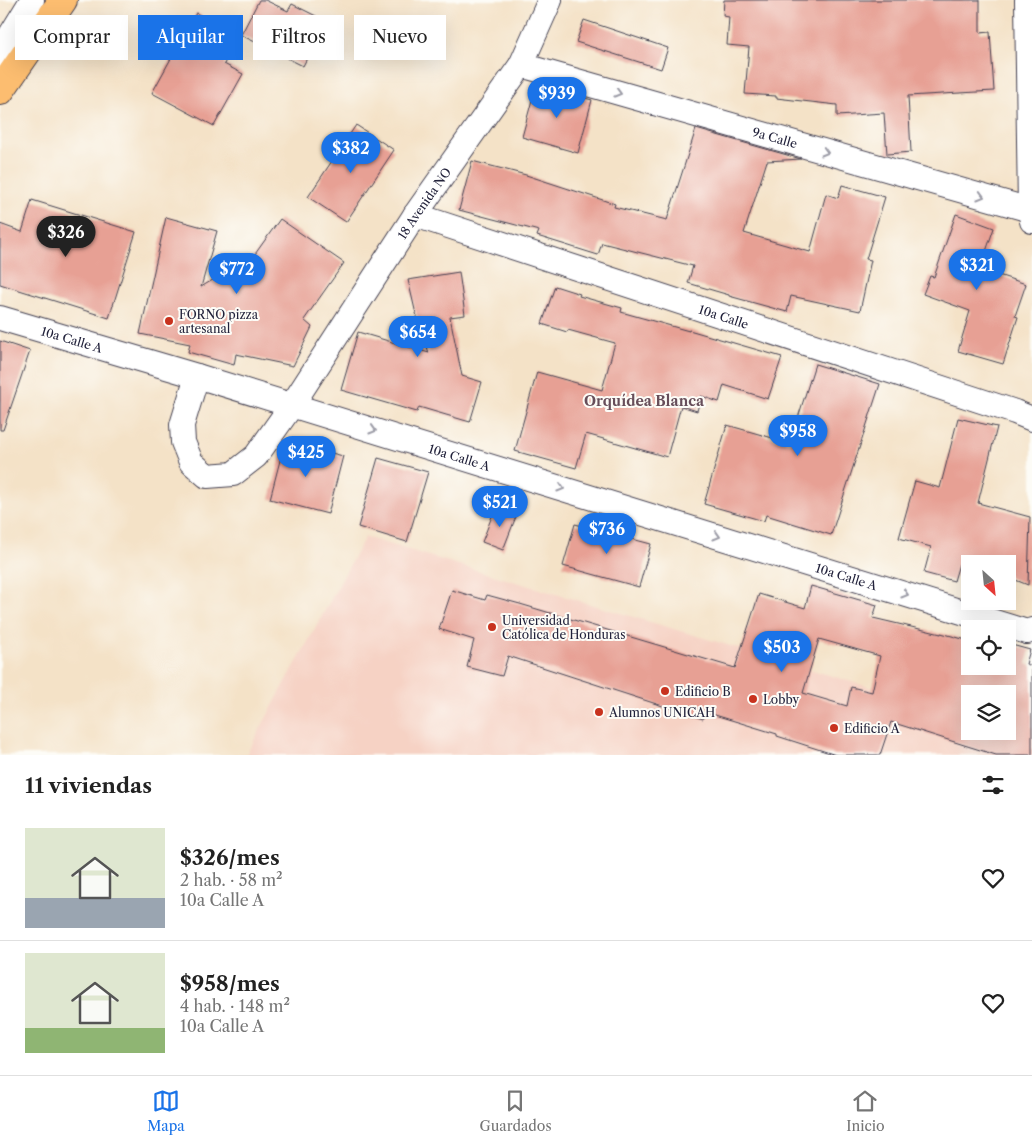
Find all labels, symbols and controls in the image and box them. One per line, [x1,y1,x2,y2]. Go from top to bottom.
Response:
chip: Comprar [15,15,128,60]
chip: Alquilar [138,15,243,60]
chip: Filtros [253,15,344,60]
chip: Nuevo [354,15,446,60]
pin: $939 [527,76,587,119]
text: $939 [538,83,576,103]
one-way arrow [614,87,622,98]
street label: 9a Calle [751,124,799,151]
pin: $382 [321,132,381,174]
text: $382 [332,138,370,158]
one-way arrow [820,146,828,156]
street label: 18 Avenida NO [394,164,454,242]
one-way arrow [977,190,986,201]
pin: $326 [36,216,96,258]
text: $326 [48,222,85,242]
pin: $321 [947,248,1007,291]
pin: $772 [207,252,267,295]
text: $321 [960,255,994,275]
text: $772 [219,259,255,279]
street label: 10a Calle [697,301,751,332]
place label: FORNO pizza artesanal [179,307,259,336]
marker: FORNO pizza artesanal [163,315,175,327]
pin: $654 [388,316,448,358]
text: $654 [400,322,436,342]
street label: 10a Calle A [40,323,105,356]
district label: Orquídea Blanca [584,392,705,410]
pin: $958 [768,414,828,457]
text: $958 [779,421,817,441]
one-way arrow [368,424,376,434]
pin: $425 [276,436,336,478]
street label: 10a Calle A [427,440,493,474]
text: $425 [288,442,324,462]
one-way arrow [557,482,565,492]
pin: $521 [470,486,530,528]
text: $521 [483,492,517,512]
pin: $736 [577,512,637,555]
text: $736 [589,519,625,539]
one-way arrow [712,530,720,540]
north arrow [961,555,1016,610]
map controls [961,555,1016,740]
street label: 10a Calle A [814,560,880,593]
one-way arrow [901,588,909,598]
place label: Universidad Católica de Honduras [502,613,625,642]
button: locate [961,620,1016,675]
marker: Universidad Católica de Honduras [486,621,498,633]
pin: $503 [752,630,812,673]
text: $503 [763,637,801,657]
place label: Edificio B [675,684,731,699]
marker: Edificio B [659,685,671,697]
button: layers [961,685,1016,740]
place label: Lobby [763,692,799,707]
marker: Lobby [747,693,759,705]
place label: Alumnos UNICAH [608,705,715,720]
marker: Alumnos UNICAH [593,706,605,718]
place label: Edificio A [844,721,901,736]
marker: Edificio A [828,722,840,734]
icon: filters [979,771,1007,799]
text: 11 viviendas [25,773,152,798]
text: $326/mes [180,845,280,870]
icon: home [65,848,125,908]
icon: heart [979,864,1007,892]
text: 2 hab. · 58 m² [180,870,283,890]
text: 10a Calle A [180,890,264,910]
text: $958/mes [180,971,280,996]
icon: home [65,973,125,1033]
icon: heart [979,989,1007,1017]
text: 4 hab. · 148 m² [180,996,290,1016]
text: 10a Calle A [180,1016,264,1036]
tab: Mapa [147,1087,185,1135]
tab: Guardados [479,1087,552,1135]
tab: Inicio [846,1087,885,1135]

